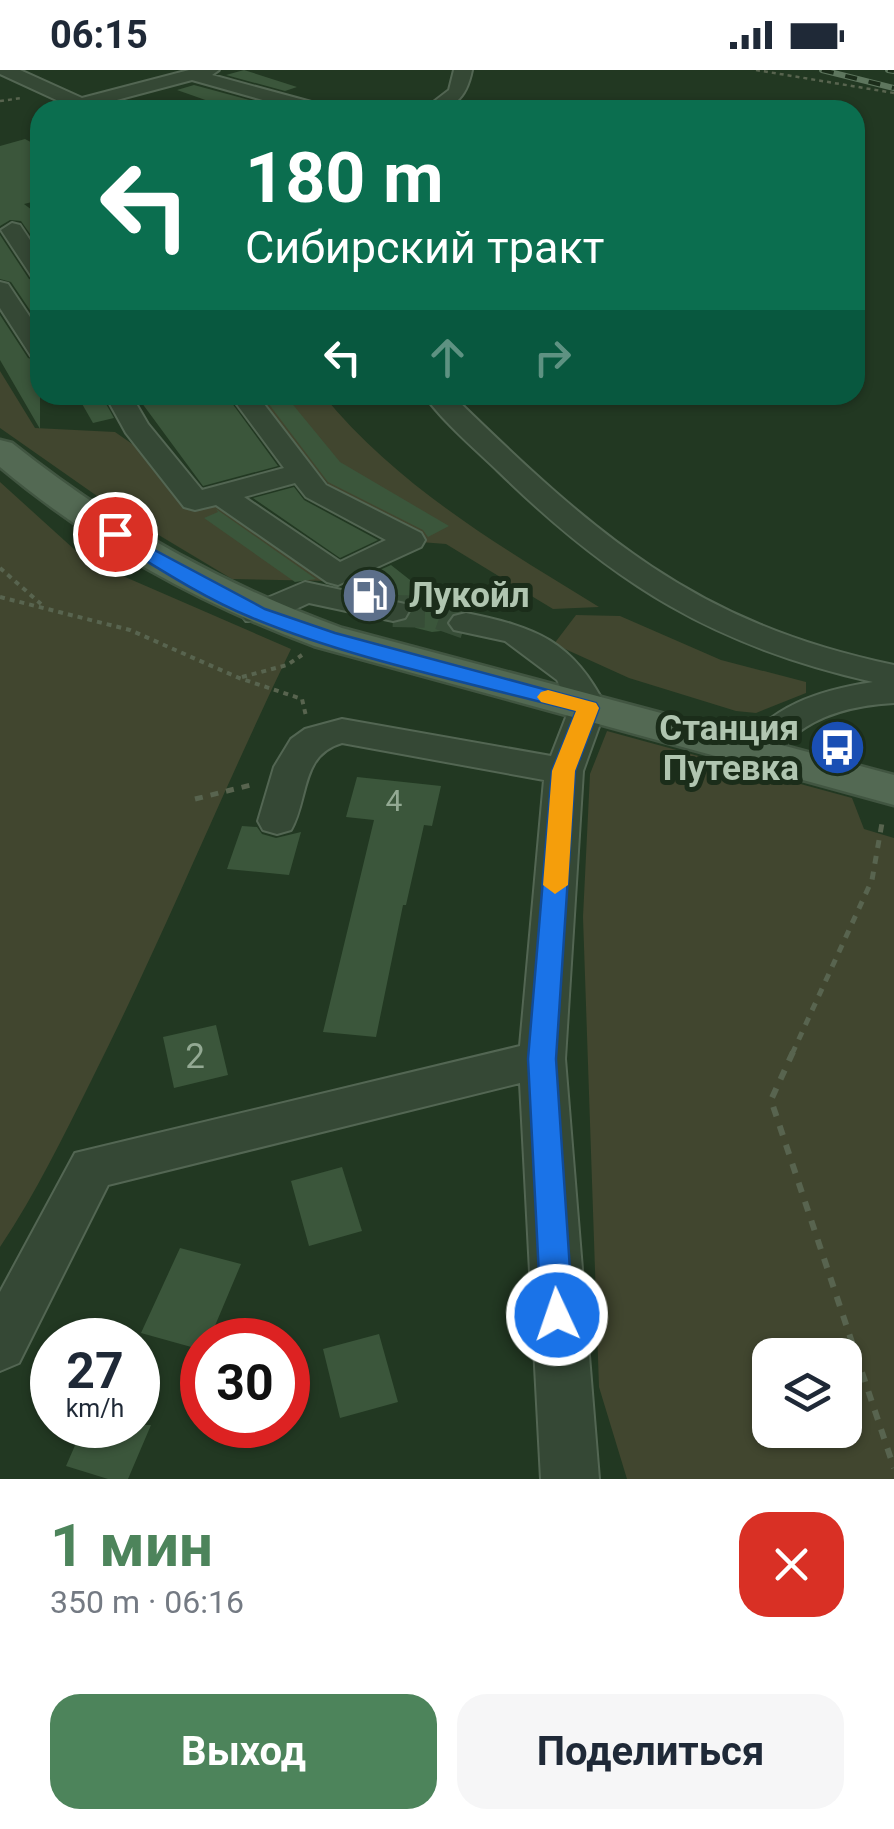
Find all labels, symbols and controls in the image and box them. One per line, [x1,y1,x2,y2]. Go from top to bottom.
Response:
text: 06:15 [50,13,148,57]
text: 180 m [245,137,444,219]
icon: left [80,140,210,270]
text: Сибирский тракт [245,221,604,274]
icon: left [315,330,370,385]
icon: ahead [420,330,475,385]
icon: right [525,330,580,385]
pin [73,492,158,577]
icon: arrive [88,507,143,562]
fuel station icon: Лукойл [340,565,400,625]
place label: Лукойл [409,575,530,616]
place label: Станция Путевка [659,708,799,789]
bus stop icon: Станция Путевка [808,718,868,778]
house number: 4 [386,783,403,818]
house number: 2 [185,1036,205,1077]
position arrow [505,1263,609,1367]
speed limit sign: 30 [180,1318,310,1448]
map controls [752,1338,862,1448]
button: layers [752,1338,862,1448]
text: 27 [66,1342,124,1400]
text: km/h [66,1394,124,1423]
text: 1 мин [50,1510,213,1581]
button: close [739,1512,844,1617]
text: 350 m · 06:16 [50,1583,244,1621]
button: Выход [50,1694,437,1809]
button: Поделиться [457,1694,844,1809]

